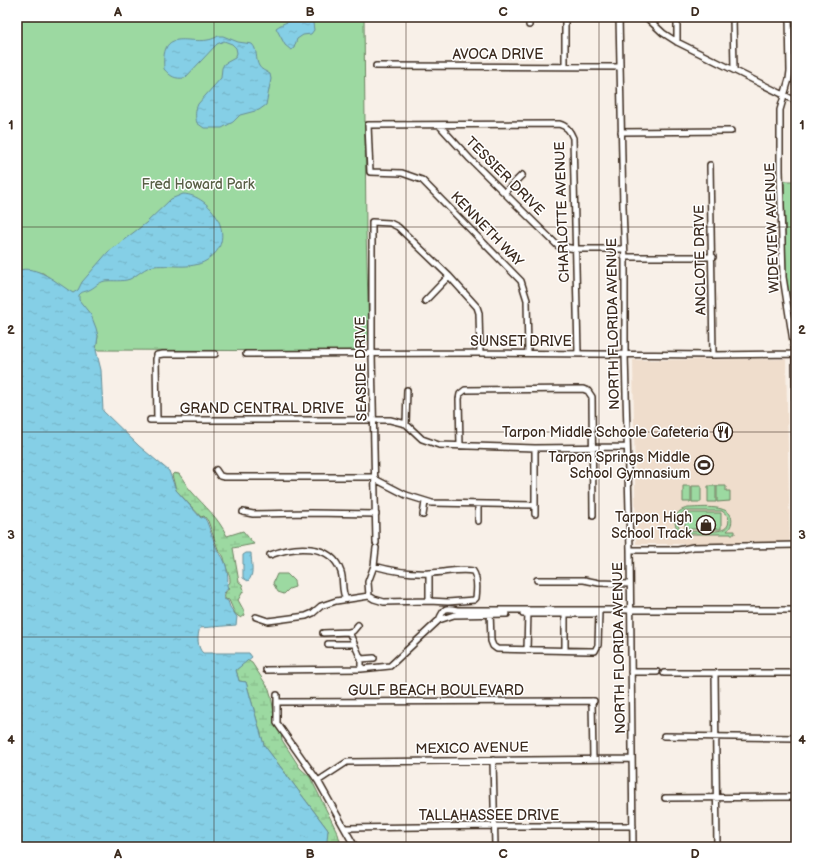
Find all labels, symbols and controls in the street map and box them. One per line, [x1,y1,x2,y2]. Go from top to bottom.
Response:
text: A [113,4,122,20]
text: B [305,4,315,20]
text: C [498,4,508,20]
text: D [690,4,700,20]
street label: AVOCA DRIVE [453,46,543,63]
text: 1 [8,117,14,133]
text: 1 [799,117,805,133]
street label: TESSIER DRIVE [462,133,548,219]
street label: CHARLOTTE AVENUE [551,141,573,283]
street label: WIDEVIEW AVENUE [761,162,783,294]
park label: Fred Howard Park [141,176,255,193]
street label: KENNETH WAY [447,188,528,271]
street label: ANCLOTE DRIVE [691,205,709,315]
street label: NORTH FLORIDA AVENUE [603,238,623,410]
street label: SEASIDE DRIVE [352,317,370,421]
text: 2 [7,322,15,338]
text: 2 [798,322,806,338]
street label: SUNSET DRIVE [470,333,572,350]
street label: GRAND CENTRAL DRIVE [180,400,344,417]
restaurant icon: Tarpon Middle Schoole Cafeteria [712,421,734,443]
place label: Tarpon Middle Schoole Cafeteria [502,424,709,441]
place label: Tarpon Springs Middle School Gymnasium [548,449,690,482]
sports icon: Tarpon Springs Middle School Gymnasium [693,454,715,476]
place label: Tarpon High School Track [611,509,692,542]
shop icon: Tarpon High School Track [695,514,717,536]
text: 3 [7,527,15,543]
text: 3 [798,527,806,543]
street label: NORTH FLORIDA AVENUE [609,562,629,734]
street label: GULF BEACH BOULEVARD [348,682,524,699]
text: 4 [7,732,15,748]
text: 4 [798,732,806,748]
street label: MEXICO AVENUE [415,739,529,757]
street label: TALLAHASSEE DRIVE [419,807,559,824]
text: A [113,846,122,862]
text: B [305,846,315,862]
text: C [498,846,508,862]
text: D [690,846,700,862]

